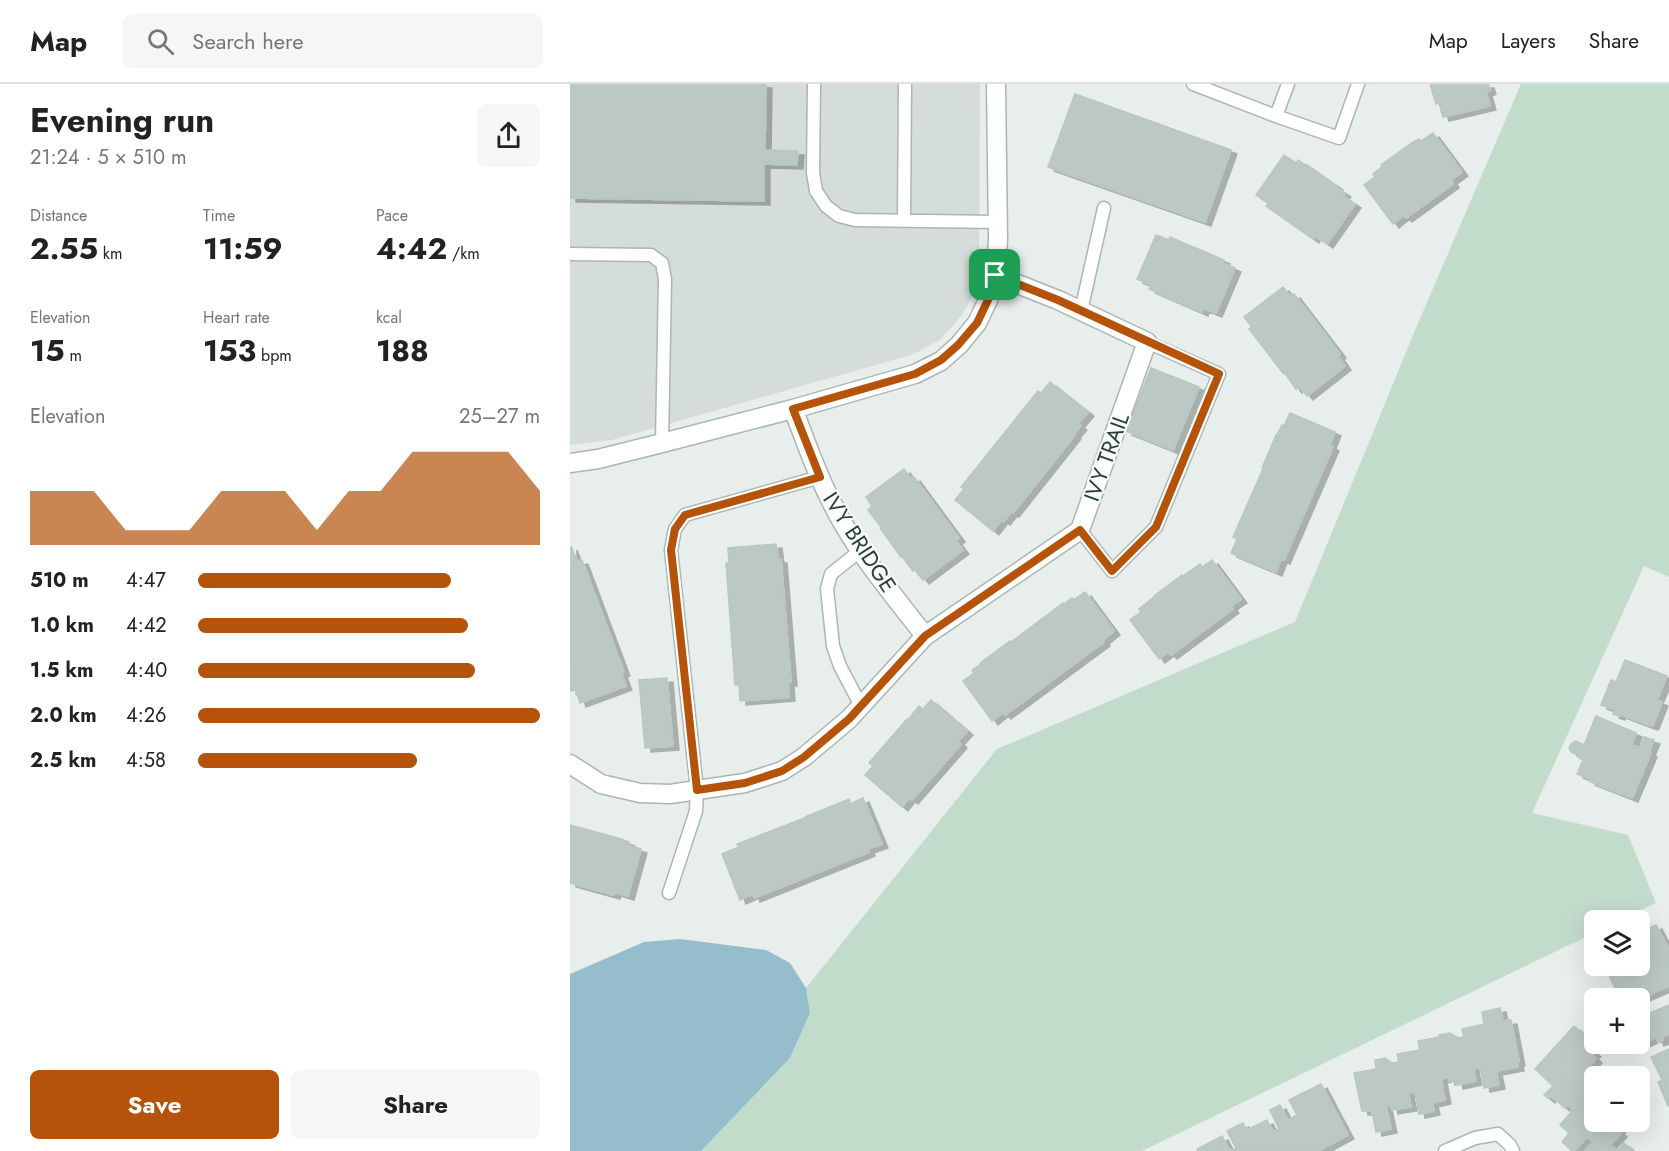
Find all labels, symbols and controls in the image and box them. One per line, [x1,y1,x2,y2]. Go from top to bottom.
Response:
search box [123,14,543,68]
text: Map [30,21,87,62]
icon: search [144,25,177,58]
text: Search here [192,25,304,57]
text: Map [1429,26,1468,56]
text: Layers [1501,26,1556,56]
text: Share [1589,26,1639,56]
text: Evening run [30,97,214,144]
button: share [477,104,540,167]
text: 21:24 · 5 × 510 m [30,143,187,172]
text: Distance [30,204,87,227]
text: Time [203,204,235,227]
text: Pace [376,204,408,227]
text: 2.55 [30,227,98,270]
text: 11:59 [203,227,283,270]
text: 4:42 [376,227,447,270]
text: km [98,242,122,265]
text: /km [447,242,480,265]
pin [969,249,1020,300]
icon: arrive [978,258,1011,291]
text: Elevation [30,306,90,329]
text: Heart rate [203,306,270,329]
text: kcal [376,306,402,329]
text: 15 [30,329,65,372]
text: 153 [203,329,256,372]
text: 188 [376,329,429,372]
text: m [65,344,82,367]
text: bpm [256,344,292,367]
text: Elevation [30,402,105,431]
text: 25–27 m [459,402,540,431]
street label: IVY TRAIL [1075,408,1137,506]
street label: IVY BRIDGE [816,486,904,598]
text: 510 m [30,566,89,595]
text: 4:47 [126,566,166,595]
text: 1.0 km [30,611,94,640]
text: 4:42 [126,611,167,640]
text: 1.5 km [30,656,93,685]
text: 4:40 [126,656,167,685]
text: 2.0 km [30,701,97,730]
text: 4:26 [126,701,167,730]
text: 2.5 km [30,746,96,775]
text: 4:58 [126,746,166,775]
map controls [1584,910,1650,1132]
button: layers [1584,910,1650,976]
button: + [1584,988,1650,1054]
button: − [1584,1066,1650,1132]
button: Save [30,1070,279,1139]
button: Share [291,1070,540,1139]

